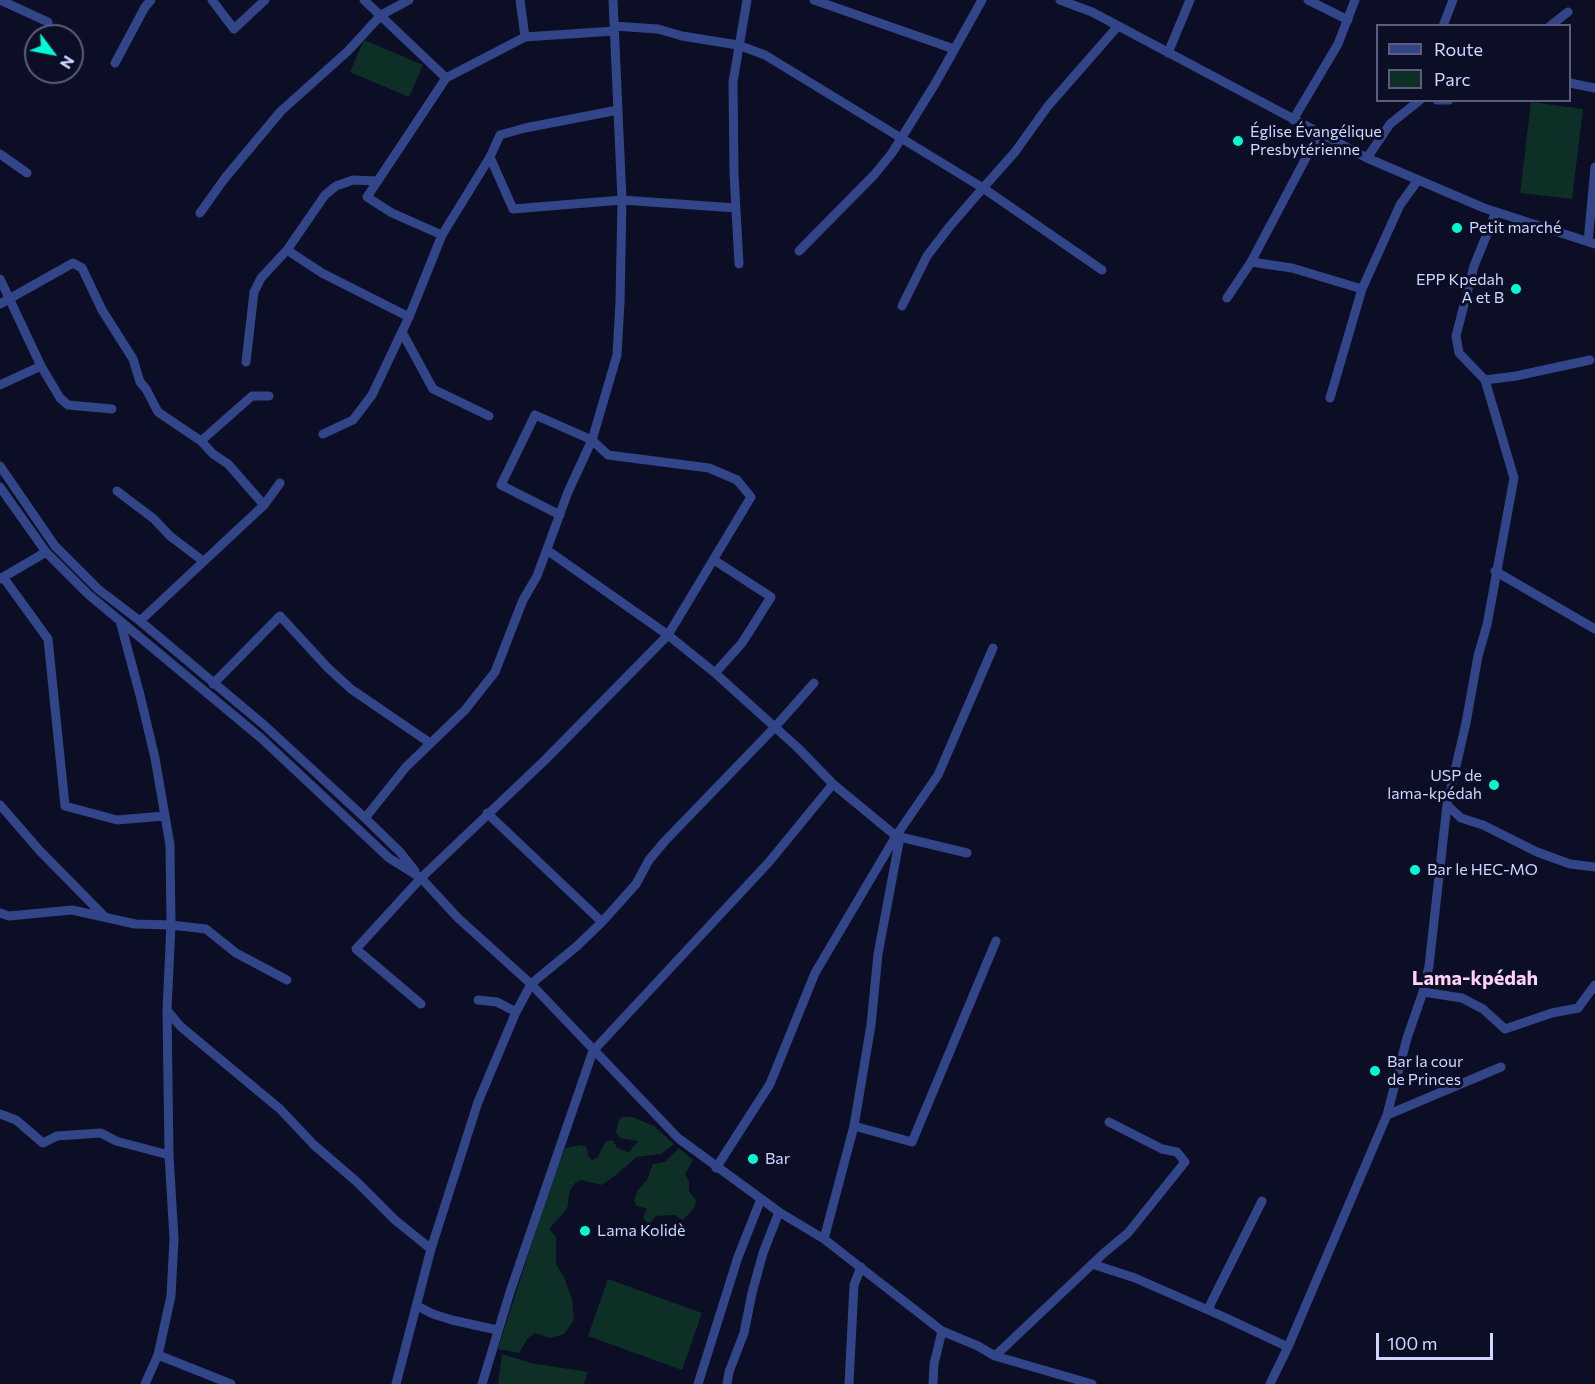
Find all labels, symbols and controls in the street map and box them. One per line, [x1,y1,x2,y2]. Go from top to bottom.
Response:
north arrow [24,24,84,84]
legend [1376,24,1571,102]
text: Route [1434,38,1483,60]
text: N [57,53,79,73]
text: Parc [1434,68,1471,90]
place label: Église Évangélique Presbytérienne [1250,122,1382,160]
marker: Église Évangélique Presbytérienne [1231,134,1245,148]
place label: Petit marché [1469,218,1561,238]
marker: Petit marché [1450,221,1464,235]
place label: EPP Kpedah A et B [1416,270,1504,308]
marker: EPP Kpedah A et B [1509,282,1523,296]
place label: USP de lama-kpédah [1387,766,1482,804]
marker: USP de lama-kpédah [1487,778,1501,792]
place label: Bar le HEC-MO [1427,860,1538,880]
marker: Bar le HEC-MO [1408,863,1422,877]
district label: Lama-kpédah [1412,966,1538,990]
place label: Bar la cour de Princes [1387,1052,1463,1090]
marker: Bar la cour de Princes [1368,1064,1382,1078]
place label: Bar [765,1149,790,1169]
marker: Bar [746,1152,760,1166]
place label: Lama Kolidè [597,1221,686,1241]
marker: Lama Kolidè [578,1224,592,1238]
scale bar [1379,1321,1496,1359]
text: 100 m [1387,1332,1437,1354]

